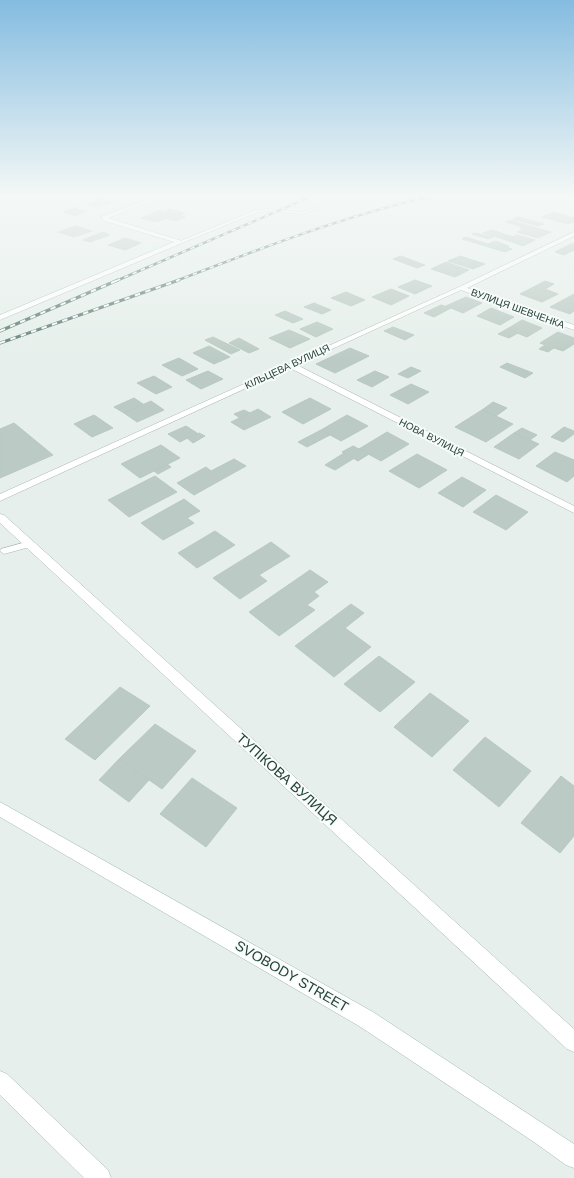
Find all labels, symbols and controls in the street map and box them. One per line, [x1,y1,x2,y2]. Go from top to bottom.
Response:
street label: ВУЛИЦЯ ШЕВЧЕНКА [470,286,566,331]
street label: КІЛЬЦЕВА ВУЛИЦЯ [243,342,331,391]
street label: НОВА ВУЛИЦЯ [397,416,466,459]
street label: ТУПІКОВА ВУЛИЦЯ [234,730,340,828]
street label: SVOBODY STREET [233,937,352,1015]

